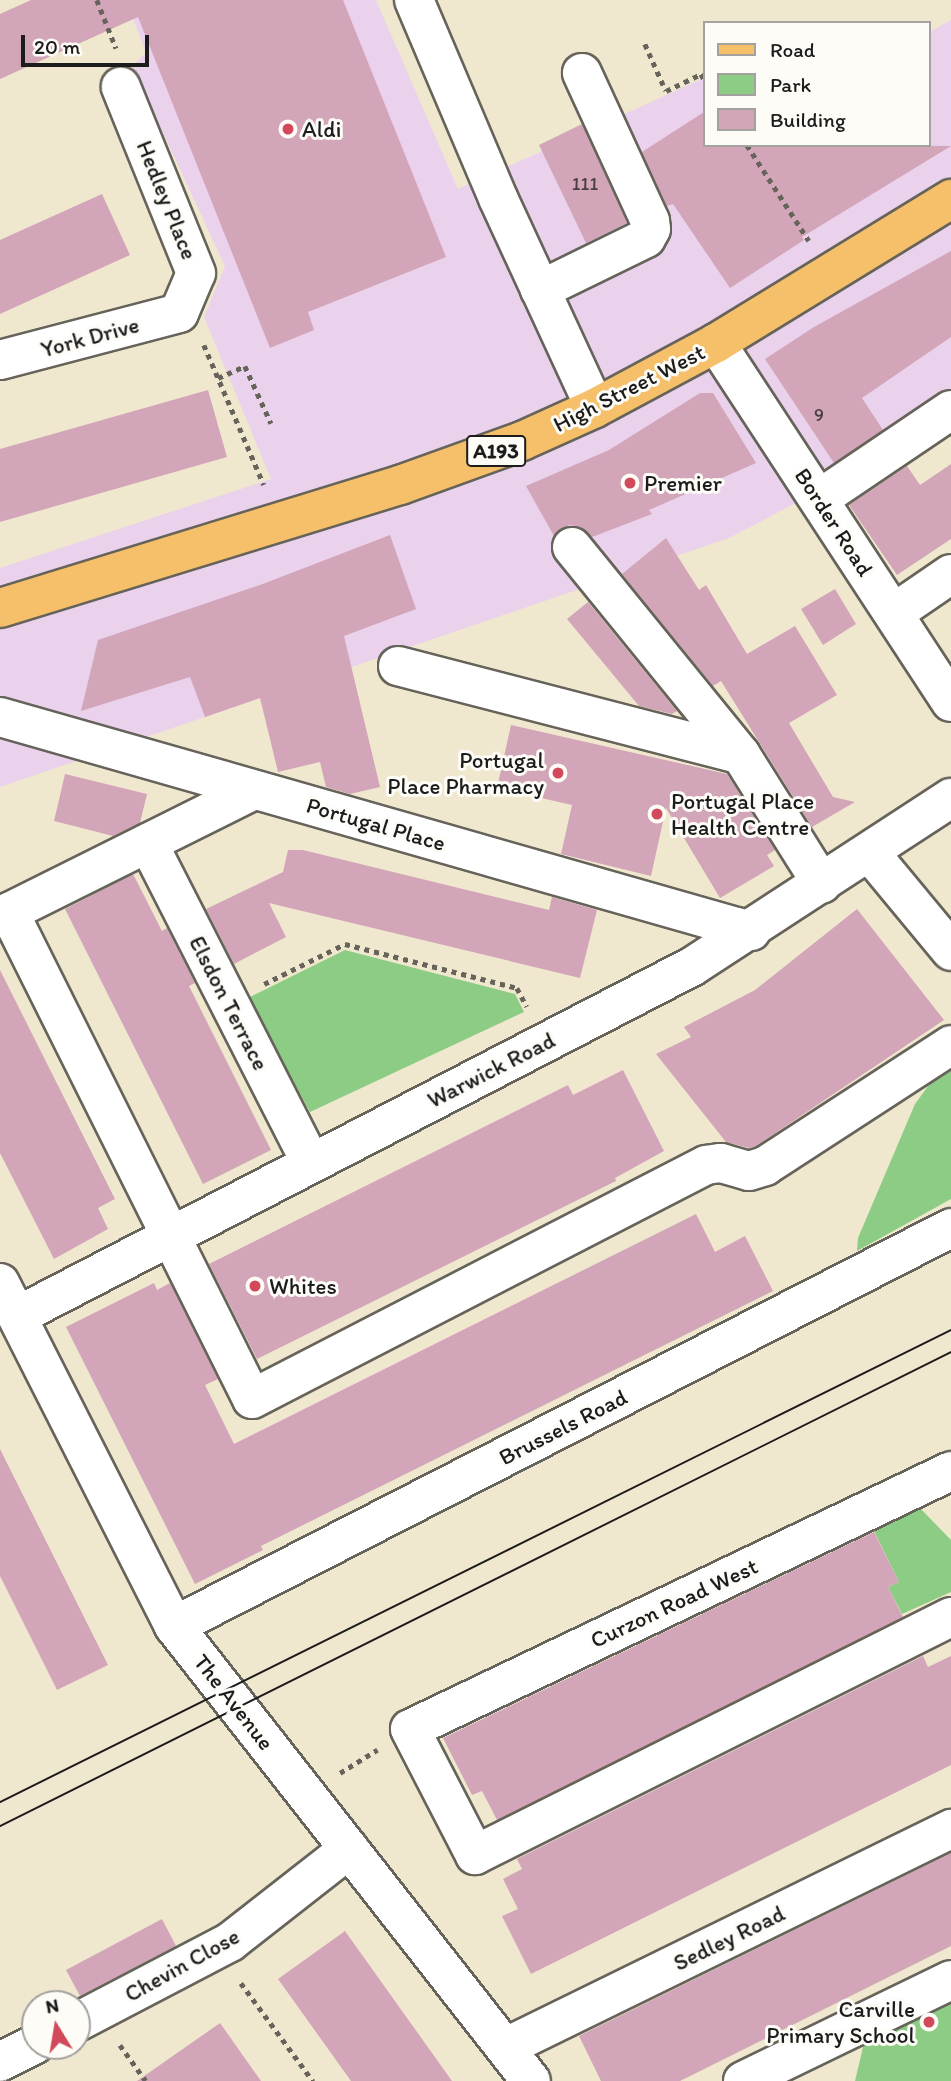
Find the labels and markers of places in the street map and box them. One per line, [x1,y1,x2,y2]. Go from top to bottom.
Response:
place label: Aldi [302,115,341,143]
marker: Aldi [280,121,296,137]
place label: Premier [644,469,722,497]
marker: Premier [622,475,638,491]
place label: Portugal Place Pharmacy [387,746,544,800]
marker: Portugal Place Pharmacy [550,765,566,781]
place label: Portugal Place Health Centre [671,787,814,841]
marker: Portugal Place Health Centre [649,806,665,822]
place label: Whites [269,1272,337,1300]
marker: Whites [247,1278,263,1294]
place label: Carville Primary School [766,1995,915,2049]
marker: Carville Primary School [921,2014,937,2030]

